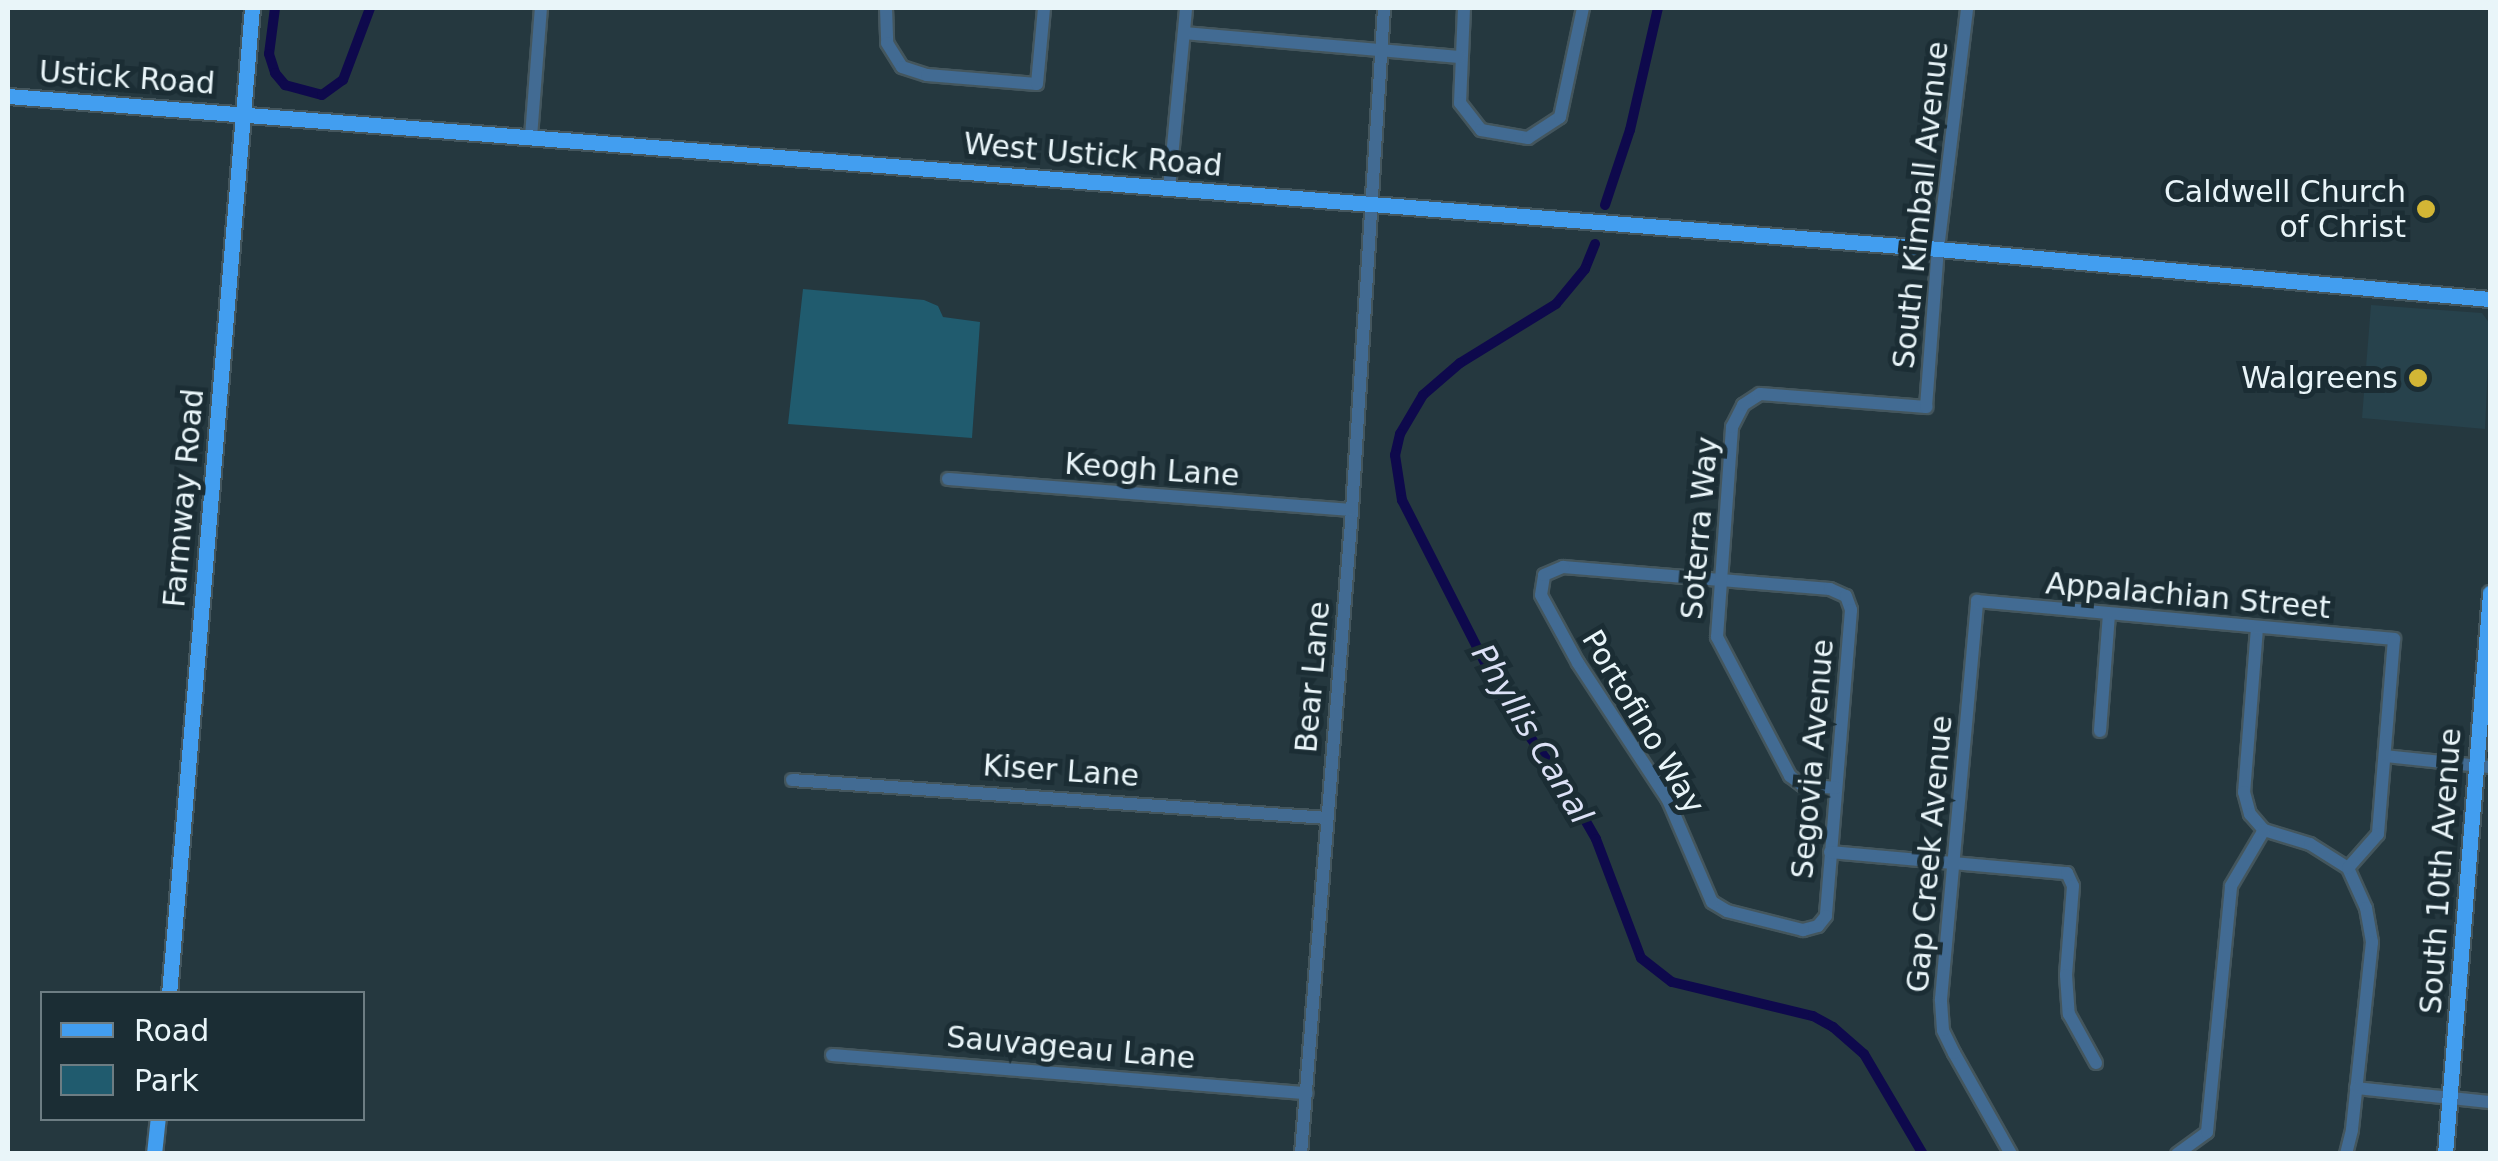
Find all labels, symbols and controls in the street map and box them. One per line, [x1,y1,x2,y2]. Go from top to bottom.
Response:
street label: South Kimball Avenue [1886,39,1956,371]
street label: Ustick Road [38,54,216,102]
street label: West Ustick Road [962,126,1224,184]
place label: Caldwell Church of Christ [2164,174,2406,244]
marker: Caldwell Church of Christ [2415,198,2437,220]
place label: Walgreens [2241,360,2398,396]
marker: Walgreens [2407,367,2429,389]
street label: Farmway Road [157,387,211,609]
street label: Soterra Way [1674,435,1726,621]
street label: Keogh Lane [1063,446,1241,494]
street label: Appalachian Street [2044,566,2332,626]
street label: Bear Lane [1288,600,1338,754]
street label: Portofino Way [1574,624,1712,820]
water label: Phyllis Canal [1463,637,1601,831]
street label: Segovia Avenue [1785,638,1841,880]
street label: Gap Creek Avenue [1900,714,1960,994]
street label: South 10th Avenue [2413,727,2469,1015]
street label: Kiser Lane [982,748,1140,794]
legend [40,991,365,1121]
text: Road [134,1013,209,1048]
street label: Sauvageau Lane [945,1019,1197,1077]
text: Park [134,1063,199,1098]

